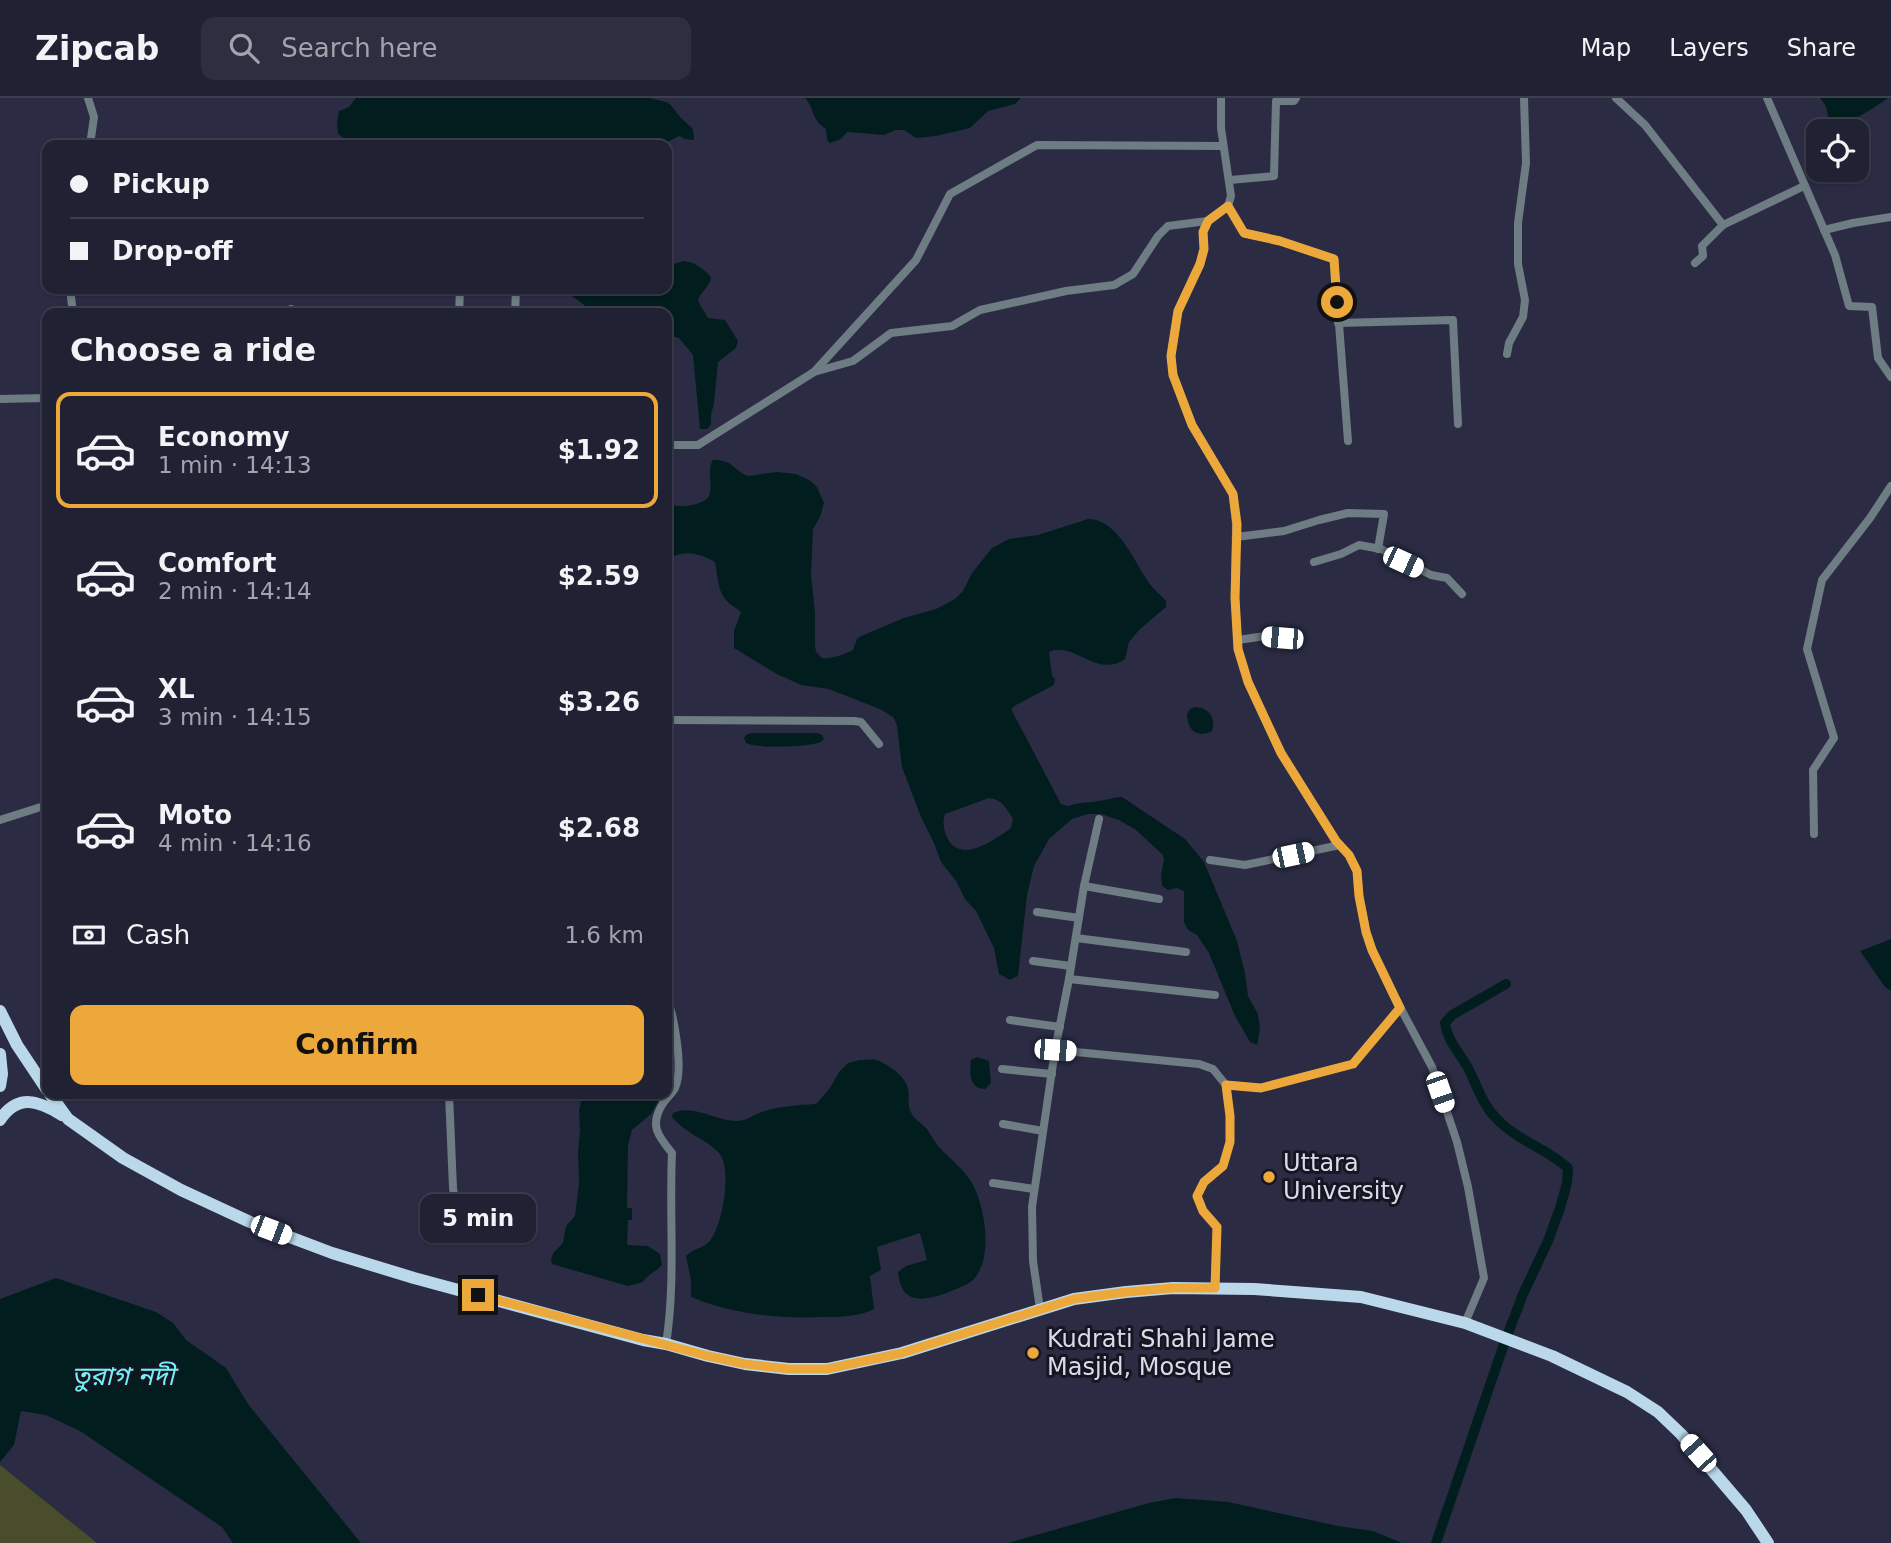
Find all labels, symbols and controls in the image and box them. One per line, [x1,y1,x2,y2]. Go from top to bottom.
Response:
search box [201,17,691,80]
text: Zipcab [35,29,159,68]
icon: search [225,29,263,67]
text: Search here [281,33,438,63]
text: Map [1581,34,1631,62]
text: Layers [1669,34,1749,62]
text: Share [1787,34,1856,62]
map controls [1806,119,1869,182]
button: locate [1806,119,1869,182]
text: Pickup [112,169,210,199]
text: Drop-off [112,236,233,266]
route start [1321,286,1353,318]
text: Choose a ride [70,331,316,369]
icon: car [74,419,137,482]
text: Economy [158,422,289,452]
text: $1.92 [558,435,640,465]
text: 1 min · 14:13 [158,452,312,478]
car [1380,544,1427,580]
icon: car [74,545,137,608]
text: Comfort [158,548,276,578]
text: $2.59 [558,561,640,591]
text: 2 min · 14:14 [158,578,312,604]
car [1261,626,1304,650]
icon: car [74,671,137,734]
text: XL [158,674,195,704]
text: $3.26 [558,687,640,717]
text: 3 min · 14:15 [158,704,312,730]
icon: car [74,797,137,860]
text: Moto [158,800,232,830]
text: $2.68 [558,813,640,843]
text: 4 min · 14:16 [158,830,312,856]
car [1271,840,1316,870]
icon: cash [70,916,108,954]
text: Cash [126,920,190,950]
text: 1.6 km [564,922,644,948]
button: Confirm [70,1005,644,1085]
car [1034,1038,1077,1062]
car [1424,1069,1457,1115]
place label: Uttara University [1283,1149,1404,1205]
marker: Uttara University [1261,1169,1277,1185]
callout: 5 min [420,1194,536,1242]
text: 5 min [442,1205,514,1231]
car [248,1213,295,1247]
route end [462,1279,494,1311]
place label: Kudrati Shahi Jame Masjid, Mosque [1047,1325,1275,1381]
marker: Kudrati Shahi Jame Masjid, Mosque [1025,1345,1041,1361]
water label: তুরাগ নদী [72,1361,179,1392]
car [1677,1430,1720,1476]

